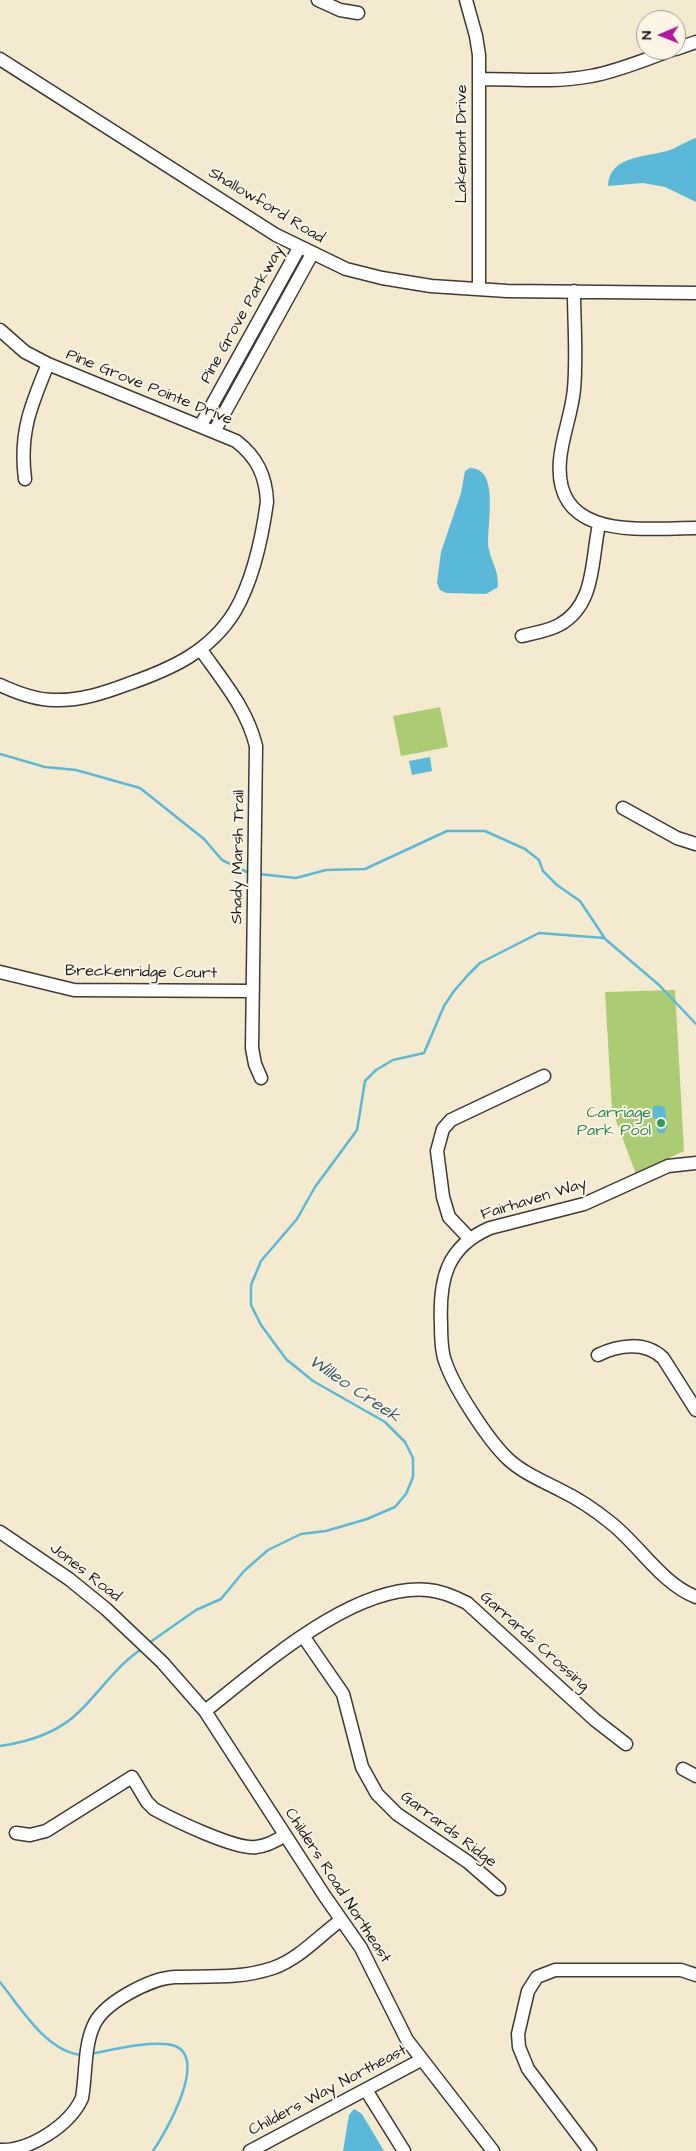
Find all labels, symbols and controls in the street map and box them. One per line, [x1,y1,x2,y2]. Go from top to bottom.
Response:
north arrow [636,10,686,60]
text: N [637,31,657,40]
street label: Lakemont Drive [453,85,473,203]
street label: Shallowford Road [204,164,328,248]
street label: Pine Grove Parkway [197,243,289,387]
street label: Pine Grove Pointe Drive [63,346,235,430]
street label: Shady Marsh Trail [228,790,250,924]
street label: Breckenridge Court [65,962,217,984]
place label: Carriage Park Pool [577,1104,651,1142]
marker: Carriage Park Pool [655,1117,667,1129]
street label: Fairhaven Way [479,1175,589,1225]
water label: Willeo Creek [304,1352,404,1428]
street label: Jones Road [45,1539,125,1607]
street label: Garrards Crossing [475,1588,593,1696]
street label: Garrards Ridge [396,1788,500,1872]
street label: Childers Road Northeast [280,1805,394,1967]
street label: Childers Way Northeast [246,2041,410,2141]

